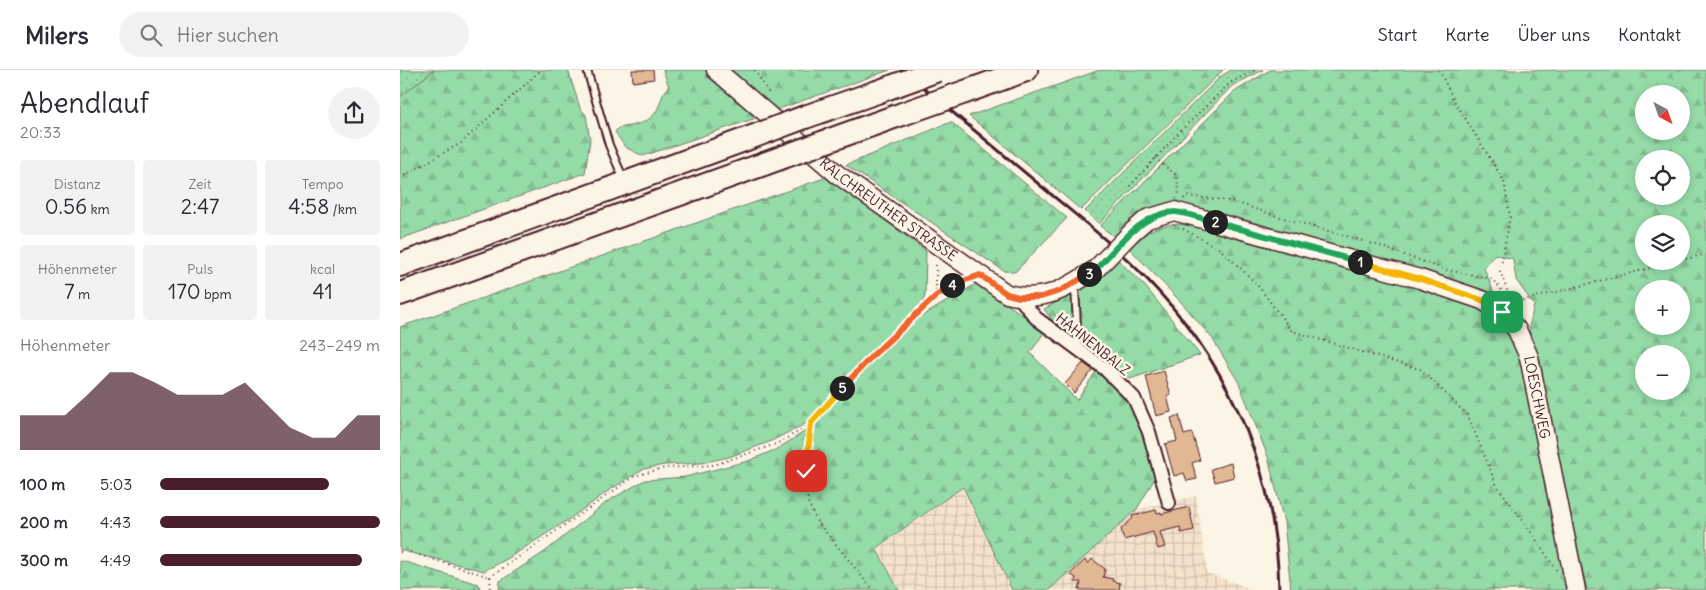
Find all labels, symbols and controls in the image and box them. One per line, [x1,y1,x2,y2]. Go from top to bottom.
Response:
search box [119,12,469,57]
text: Milers [25,20,89,50]
icon: search [137,21,165,49]
text: Hier suchen [177,23,279,47]
text: Start [1378,23,1417,46]
text: Karte [1445,23,1490,46]
text: Über uns [1518,23,1590,46]
text: Kontakt [1618,23,1681,46]
text: Abendlauf [20,85,149,121]
north arrow [1635,85,1690,140]
map controls [1635,85,1690,400]
button: share [328,87,380,139]
text: 20:33 [20,122,61,142]
button: locate [1635,150,1690,205]
street label: KALCHREUTHER STRASSE [816,154,961,265]
text: Distanz [54,175,101,193]
text: Zeit [189,175,211,193]
text: Tempo [302,175,344,193]
text: 0.56 [45,193,87,220]
text: 2:47 [181,193,219,220]
text: 4:58 [288,193,329,220]
text: km [87,200,110,218]
text: /km [329,200,357,218]
pin: 2 [1202,210,1228,234]
text: 2 [1212,213,1219,231]
button: layers [1635,215,1690,270]
pin: 1 [1348,250,1372,274]
text: 1 [1358,253,1363,271]
text: Höhenmeter [38,260,117,278]
text: Puls [187,260,213,278]
text: kcal [310,260,335,278]
pin: 3 [1076,262,1102,286]
text: 3 [1086,265,1093,283]
pin: 4 [940,272,964,298]
text: 4 [948,276,957,294]
text: 7 [64,278,75,305]
text: 170 [168,278,201,305]
text: 41 [313,278,333,305]
button: + [1635,280,1690,335]
text: m [75,285,90,303]
text: bpm [201,285,232,303]
pin [1481,291,1523,333]
icon: arrive [1488,298,1516,326]
street label: HAHNENBALZ [1052,309,1134,379]
text: Höhenmeter [20,335,111,355]
text: 243–249 m [299,335,380,355]
button: − [1635,345,1690,400]
street label: LOESCHWEG [1520,354,1554,440]
pin: 5 [830,376,854,400]
text: 5 [838,379,847,397]
pin [785,450,827,492]
icon: check [792,457,820,485]
text: 100 m [20,474,65,494]
text: 5:03 [100,474,132,494]
text: 200 m [20,512,68,532]
text: 4:43 [100,512,131,532]
text: 300 m [20,550,68,570]
text: 4:49 [100,550,131,570]

